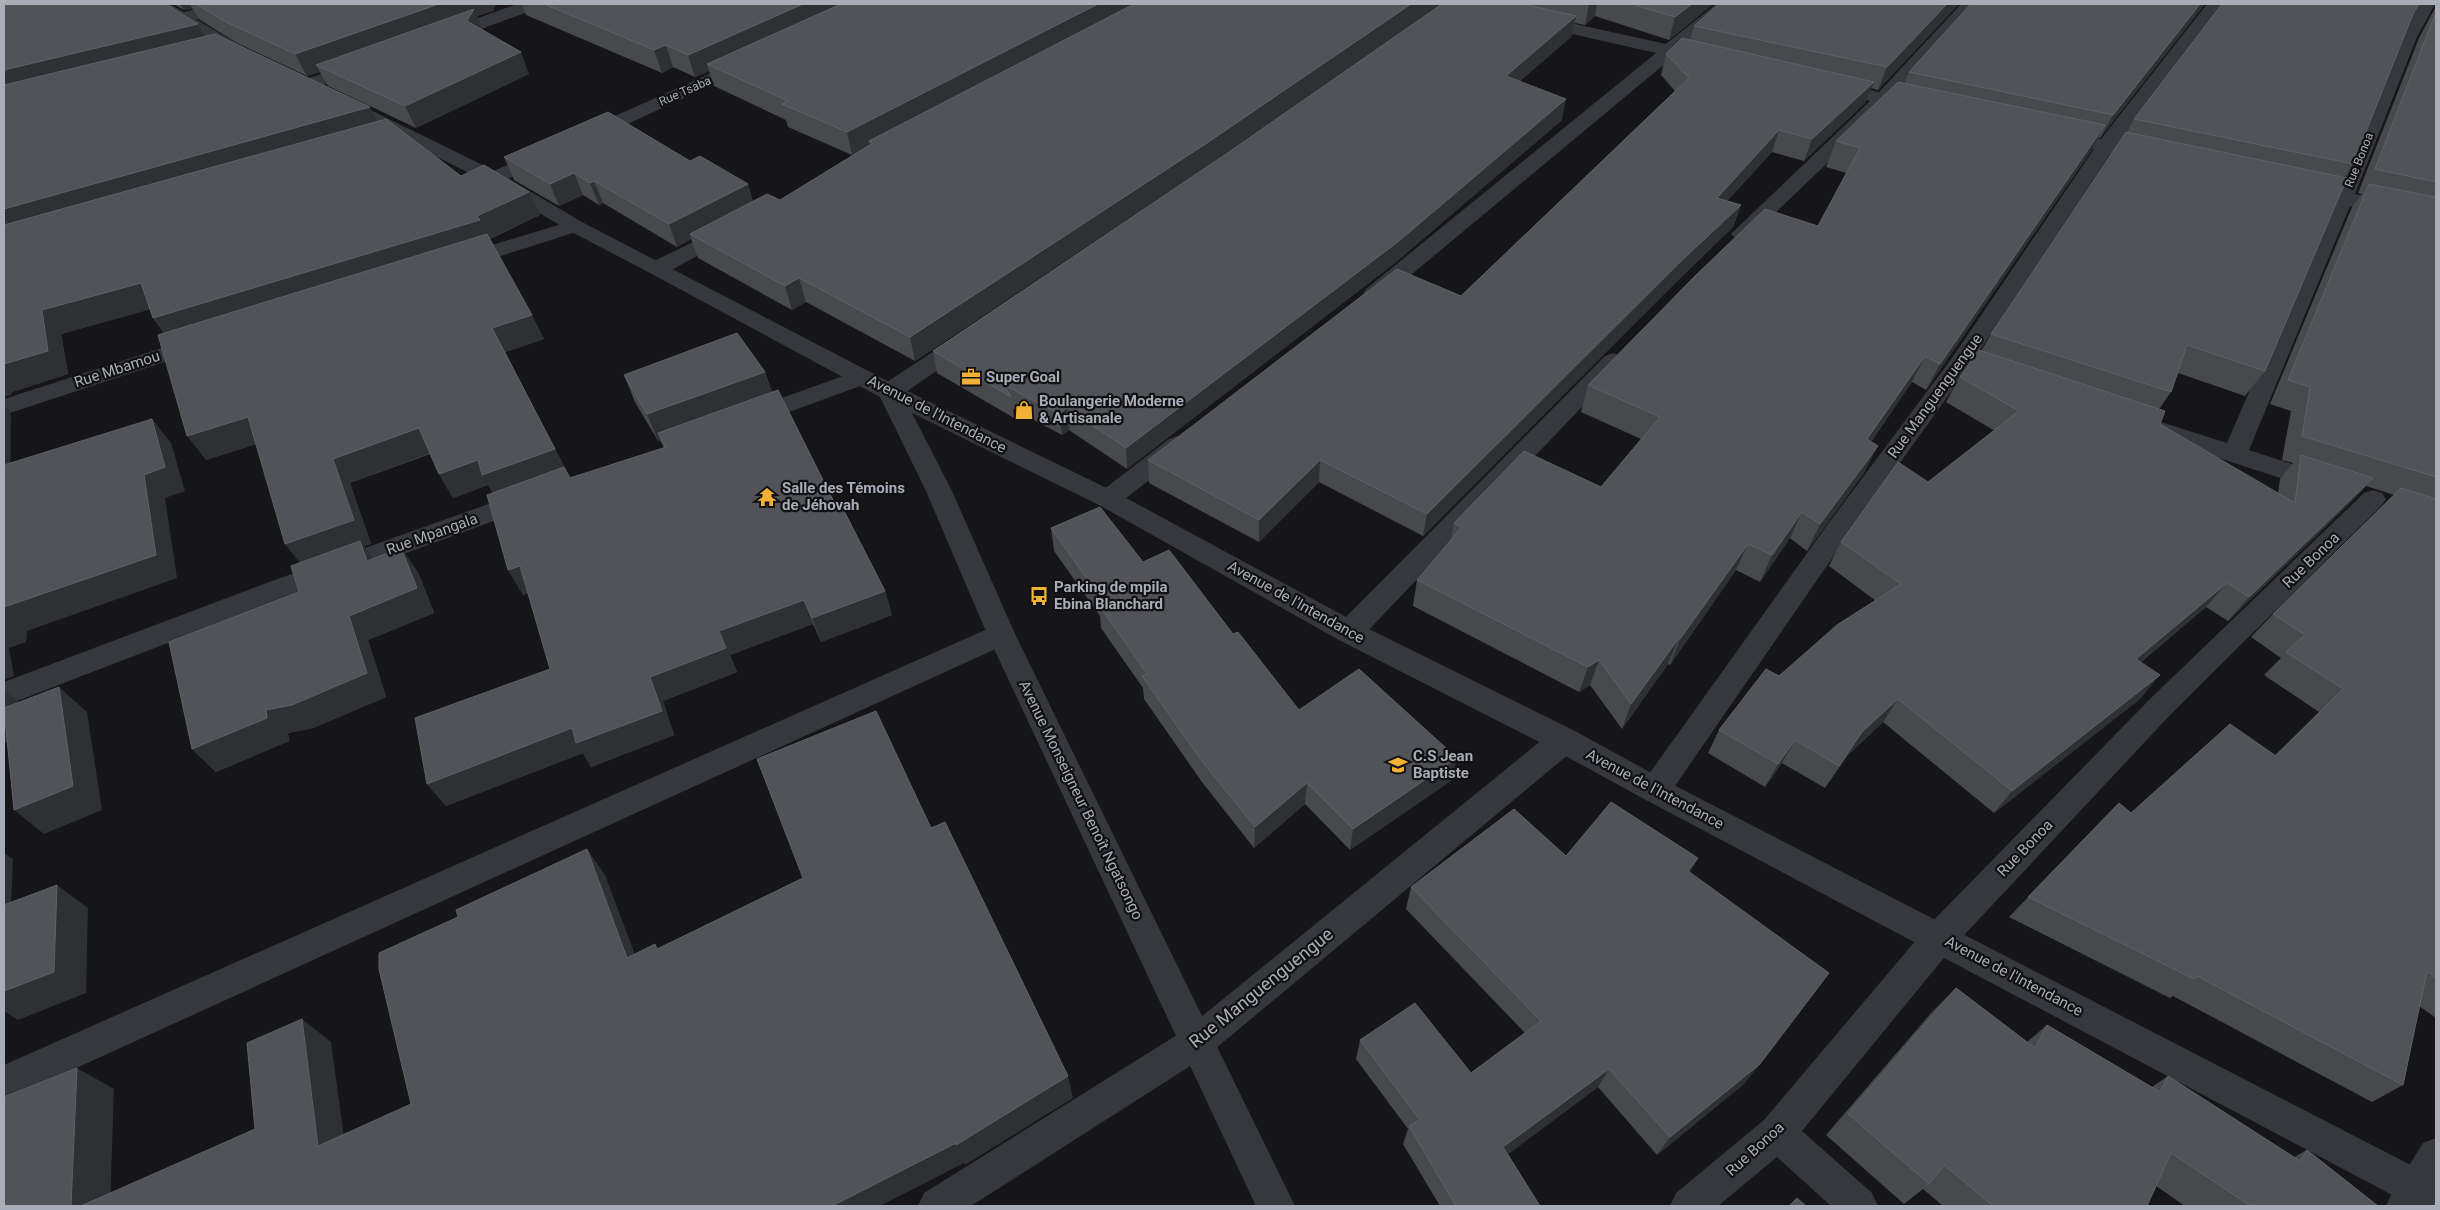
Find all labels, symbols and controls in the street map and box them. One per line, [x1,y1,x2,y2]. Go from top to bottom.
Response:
street label: Rue Tsaba [657,73,713,109]
street label: Rue Bonoa [2342,131,2376,189]
street label: Rue Manguenguengue [1884,330,1986,462]
street label: Rue Mbamou [72,347,162,391]
office icon: Super Goal [960,366,982,388]
place label: Super Goal [986,368,1060,386]
street label: Avenue de l'Intendance [865,371,1009,457]
place label: Boulangerie Moderne & Artisanale [1039,392,1184,427]
shop icon: Boulangerie Moderne & Artisanale [1013,399,1035,421]
place label: Salle des Témoins de Jéhovah [782,479,905,514]
temple icon: Salle des Témoins de Jéhovah [756,486,778,508]
street label: Rue Mpangala [384,509,480,559]
street label: Rue Bonoa [2279,528,2343,592]
street label: Avenue de l'Intendance [1225,557,1367,647]
place label: Parking de mpila Ebina Blanchard [1054,578,1167,613]
bus stop icon: Parking de mpila Ebina Blanchard [1028,585,1050,607]
street label: Avenue Monseigneur Benoît Ngatsongo [1015,677,1147,923]
street label: Avenue de l'Intendance [1583,745,1727,833]
place label: C.S Jean Baptiste [1413,747,1473,782]
school or university icon: C.S Jean Baptiste [1387,754,1409,776]
street label: Rue Bonoa [1993,816,2057,880]
street label: Rue Manguenguengue [1184,923,1337,1052]
street label: Avenue de l'Intendance [1942,932,2086,1020]
street label: Rue Bonoa [1722,1118,1788,1180]

